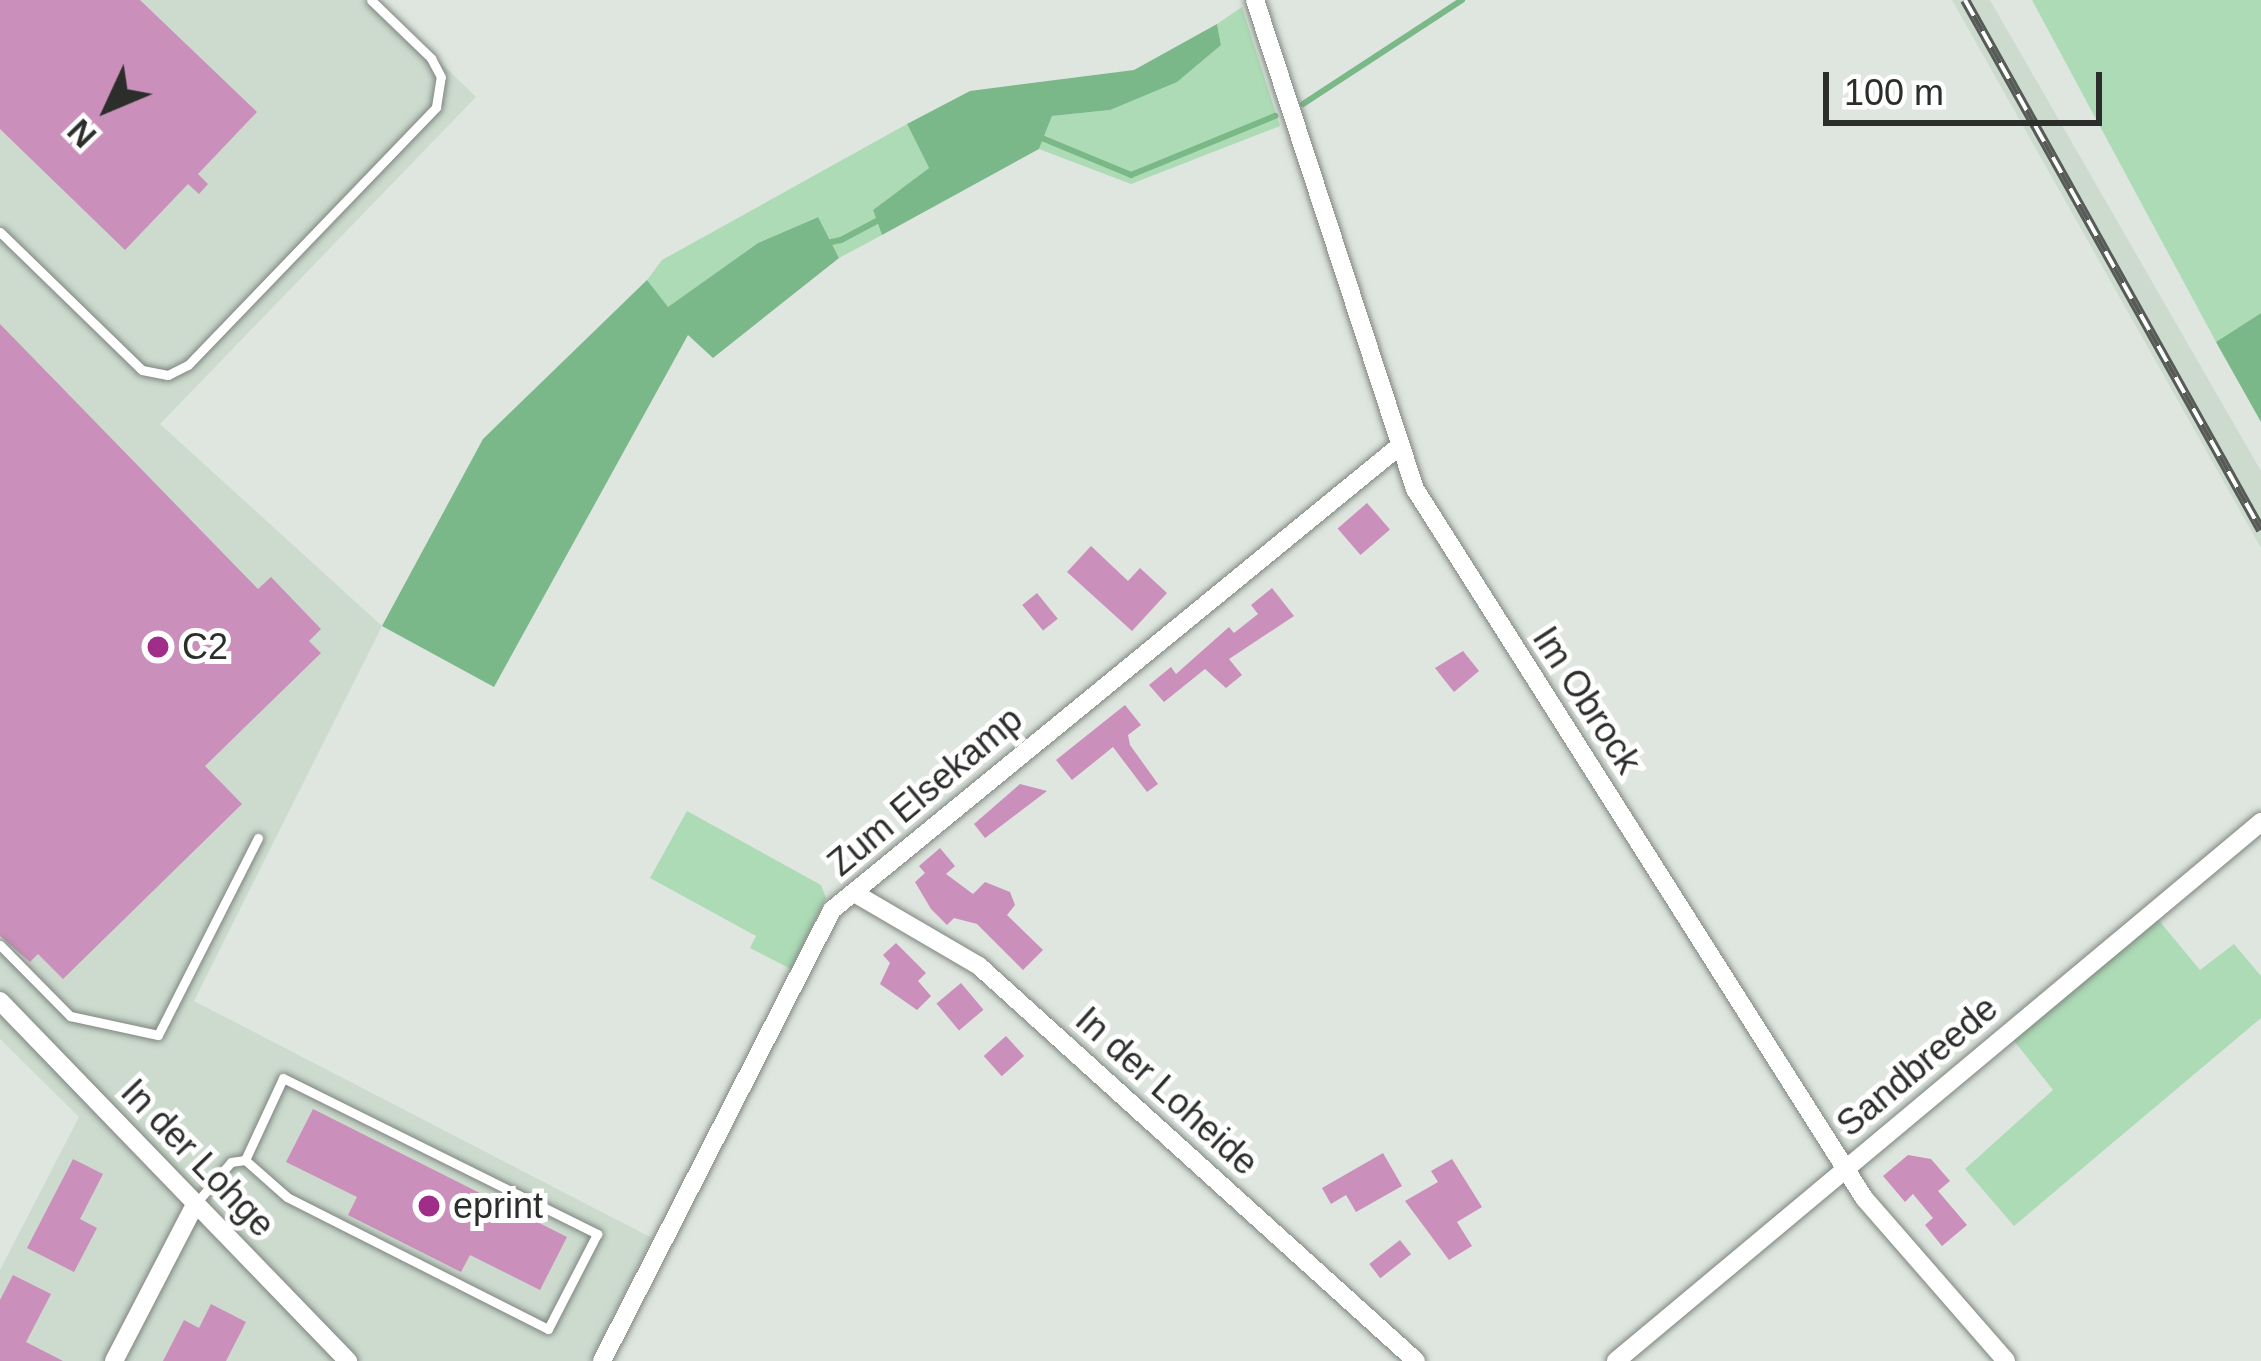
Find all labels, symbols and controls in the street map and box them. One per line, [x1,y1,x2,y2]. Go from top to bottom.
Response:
north arrow [48,48,168,168]
scale bar [1829,48,2108,122]
text: 100 m [1844,72,1944,113]
text: N [60,112,103,155]
street label: Im Obrock [1524,619,1650,781]
place label: C2 [182,625,228,669]
marker: C2 [145,634,171,660]
street label: Zum Elsekamp [819,697,1031,885]
street label: Sandbreede [1828,986,2006,1146]
street label: In der Loheide [1067,998,1267,1184]
street label: In der Lohge [112,1070,284,1246]
place label: eprint [453,1184,543,1228]
marker: eprint [416,1193,442,1219]

